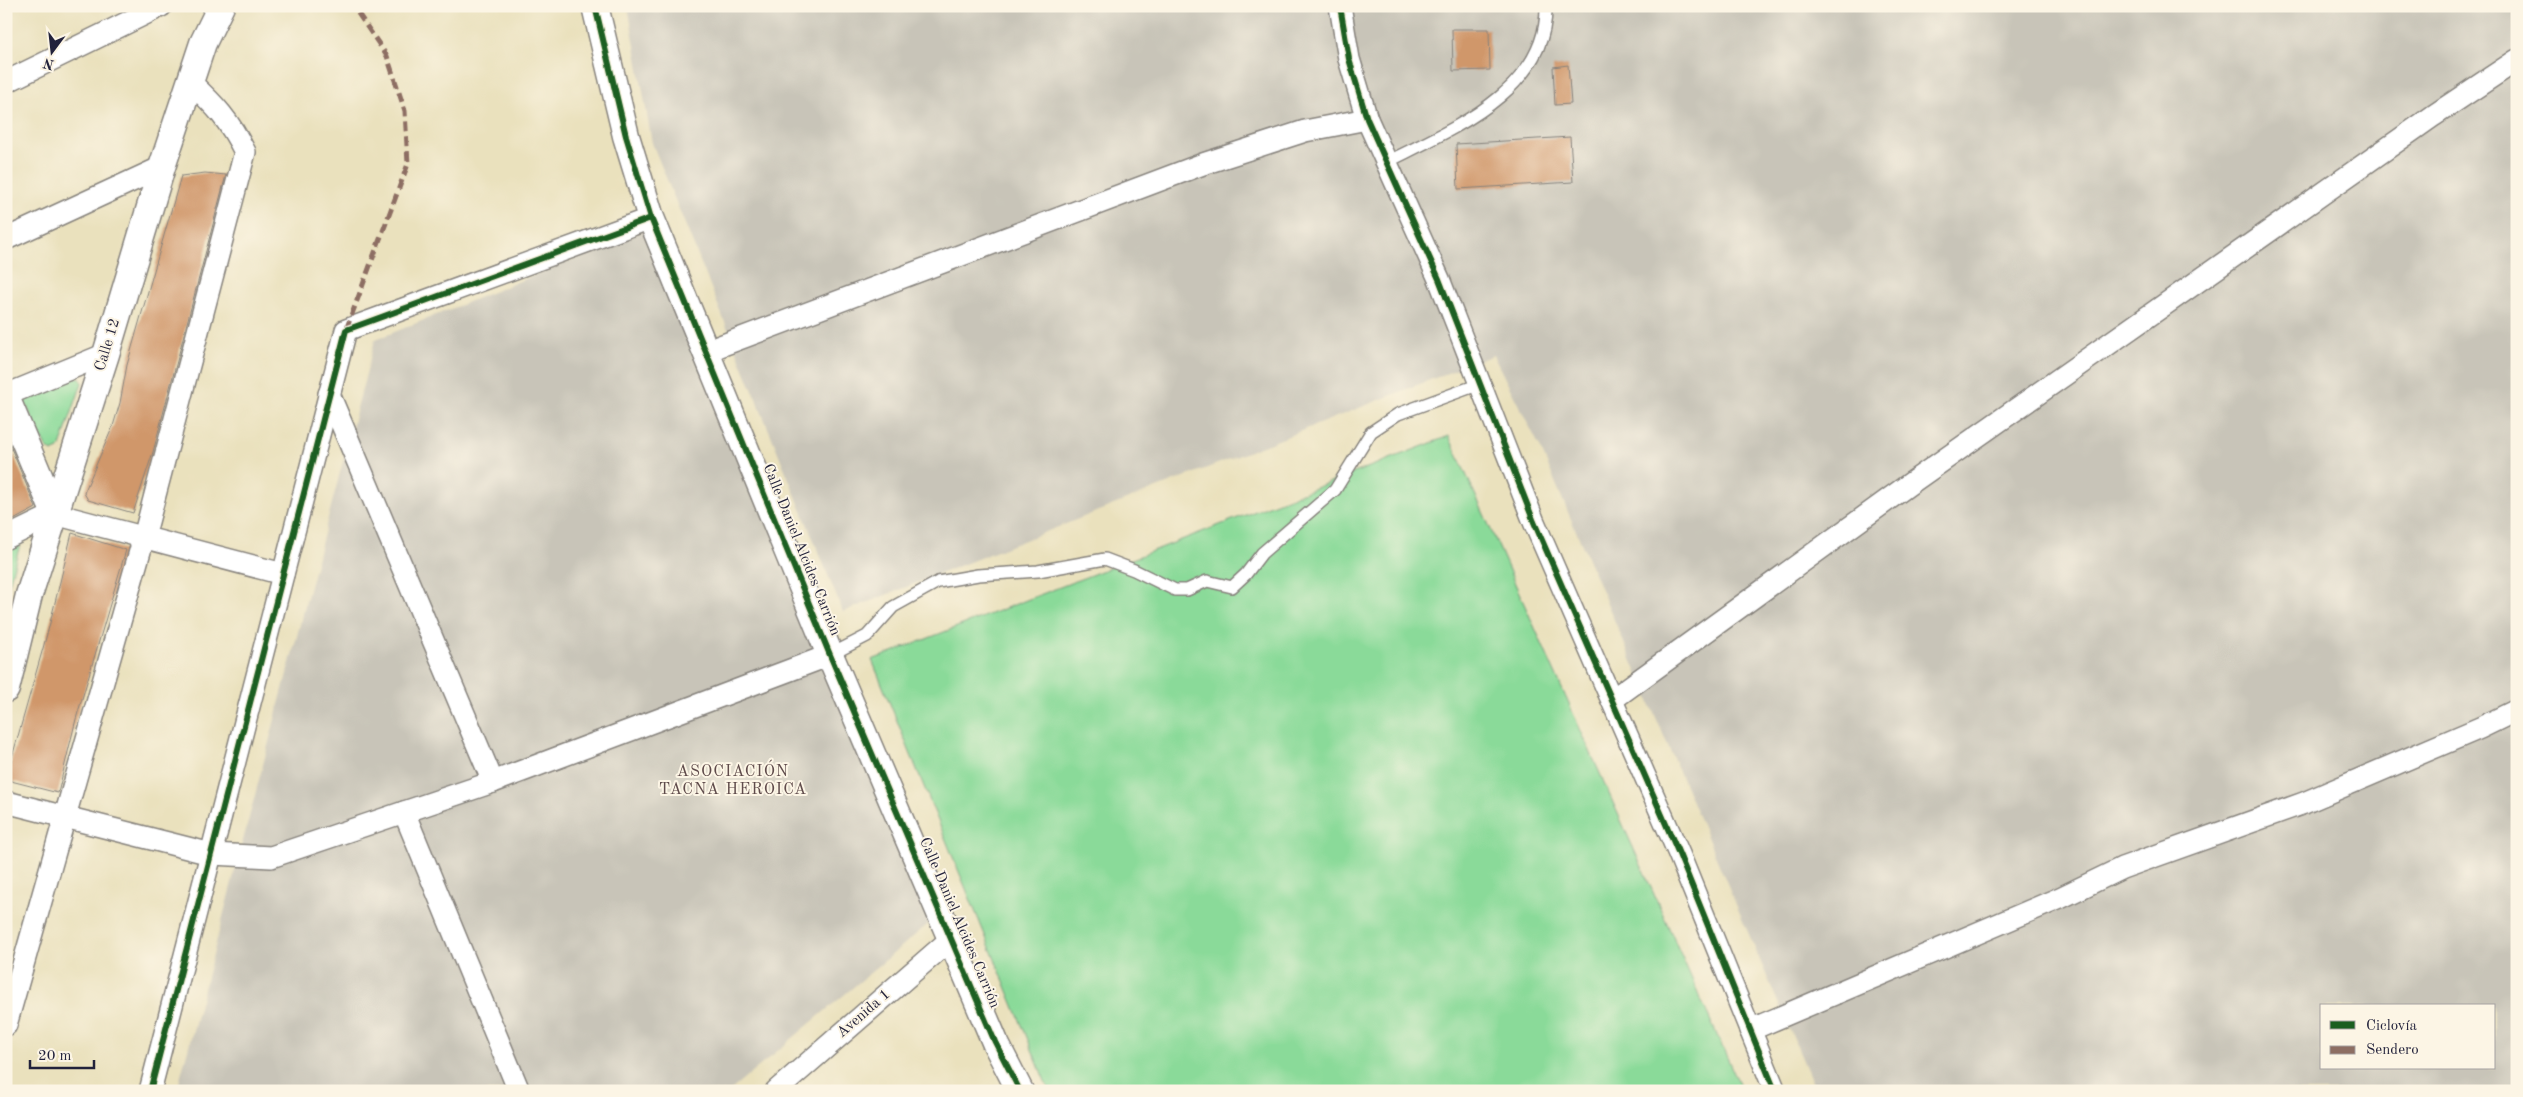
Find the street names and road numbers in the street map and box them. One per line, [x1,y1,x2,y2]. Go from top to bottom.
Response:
street label: Calle 12 [93,317,123,373]
street label: Calle Daniel Alcides Carrión [760,462,842,638]
street label: Calle Daniel Alcides Carrión [916,835,1002,1011]
street label: Avenida 1 [835,987,893,1041]

